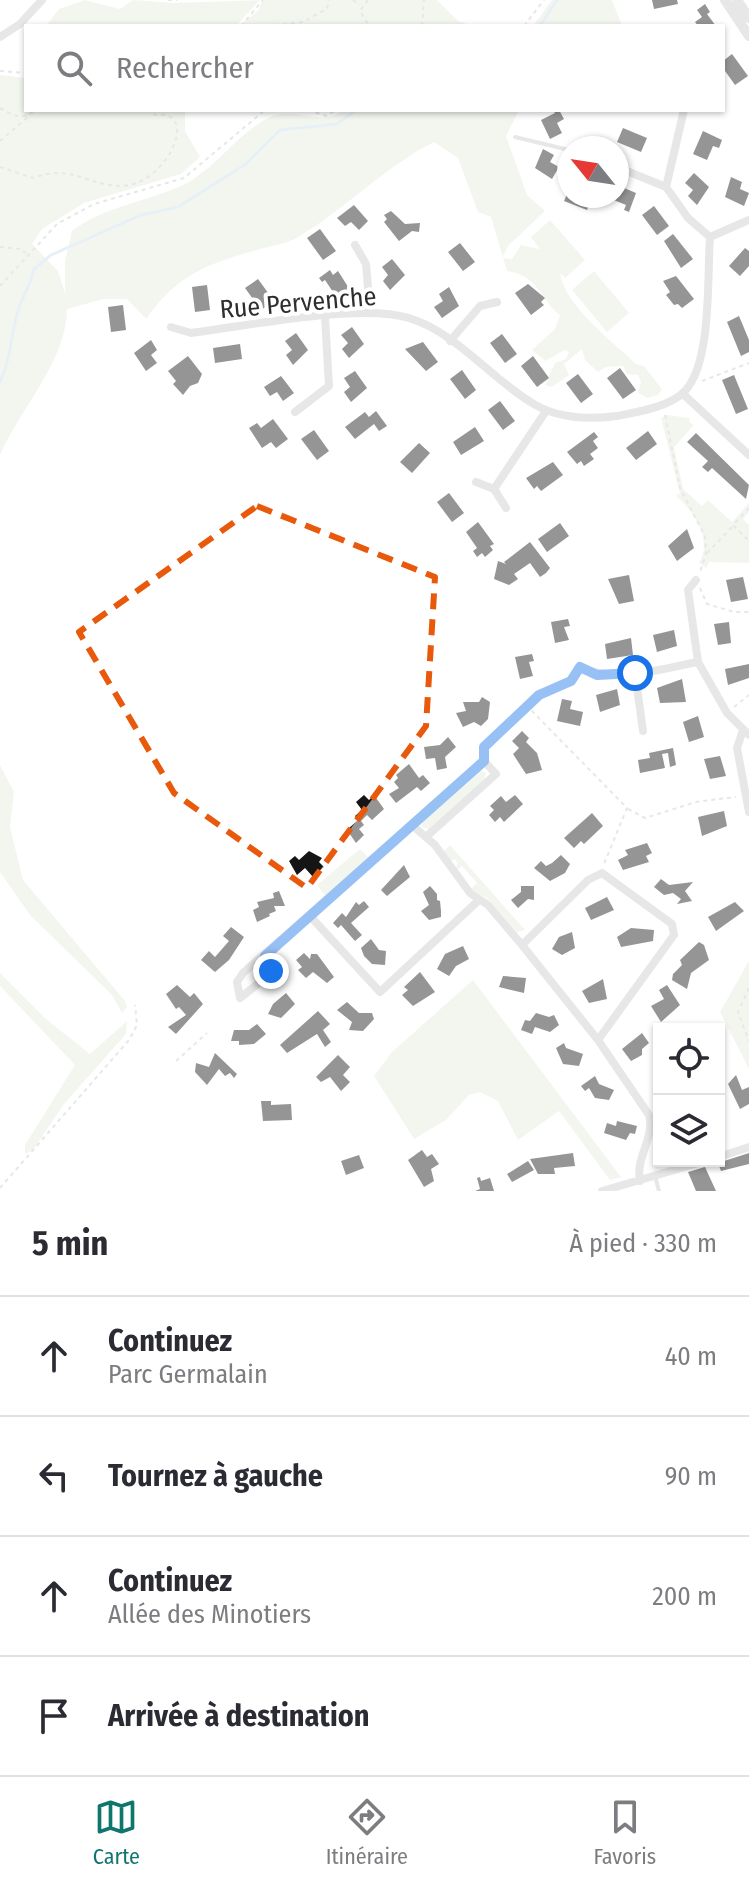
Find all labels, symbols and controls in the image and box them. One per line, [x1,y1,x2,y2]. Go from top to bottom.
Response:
search box [24,24,725,112]
icon: search [52,46,96,90]
text: Rechercher [116,50,254,86]
north arrow [557,136,629,208]
street label: Rue Pervenche [218,281,378,325]
route start [617,655,653,691]
route end [253,953,289,989]
map controls [653,1023,725,1167]
button: locate [653,1023,725,1095]
button: layers [653,1095,725,1167]
text: 5 min [32,1223,108,1264]
text: À pied · 330 m [569,1228,717,1259]
text: Continuez [108,1323,232,1359]
icon: ahead [32,1334,76,1378]
text: 40 m [665,1341,717,1372]
text: Parc Germalain [108,1359,268,1390]
icon: left [32,1454,76,1498]
text: Tournez à gauche [108,1458,323,1494]
text: 90 m [665,1461,717,1492]
text: Continuez [108,1563,232,1599]
icon: ahead [32,1574,76,1618]
text: 200 m [652,1581,717,1612]
text: Allée des Minotiers [108,1599,311,1630]
icon: arrive [32,1694,76,1738]
text: Arrivée à destination [108,1698,369,1734]
tab: Carte [93,1795,140,1870]
tab: Itinéraire [326,1795,408,1870]
tab: Favoris [594,1795,656,1870]

